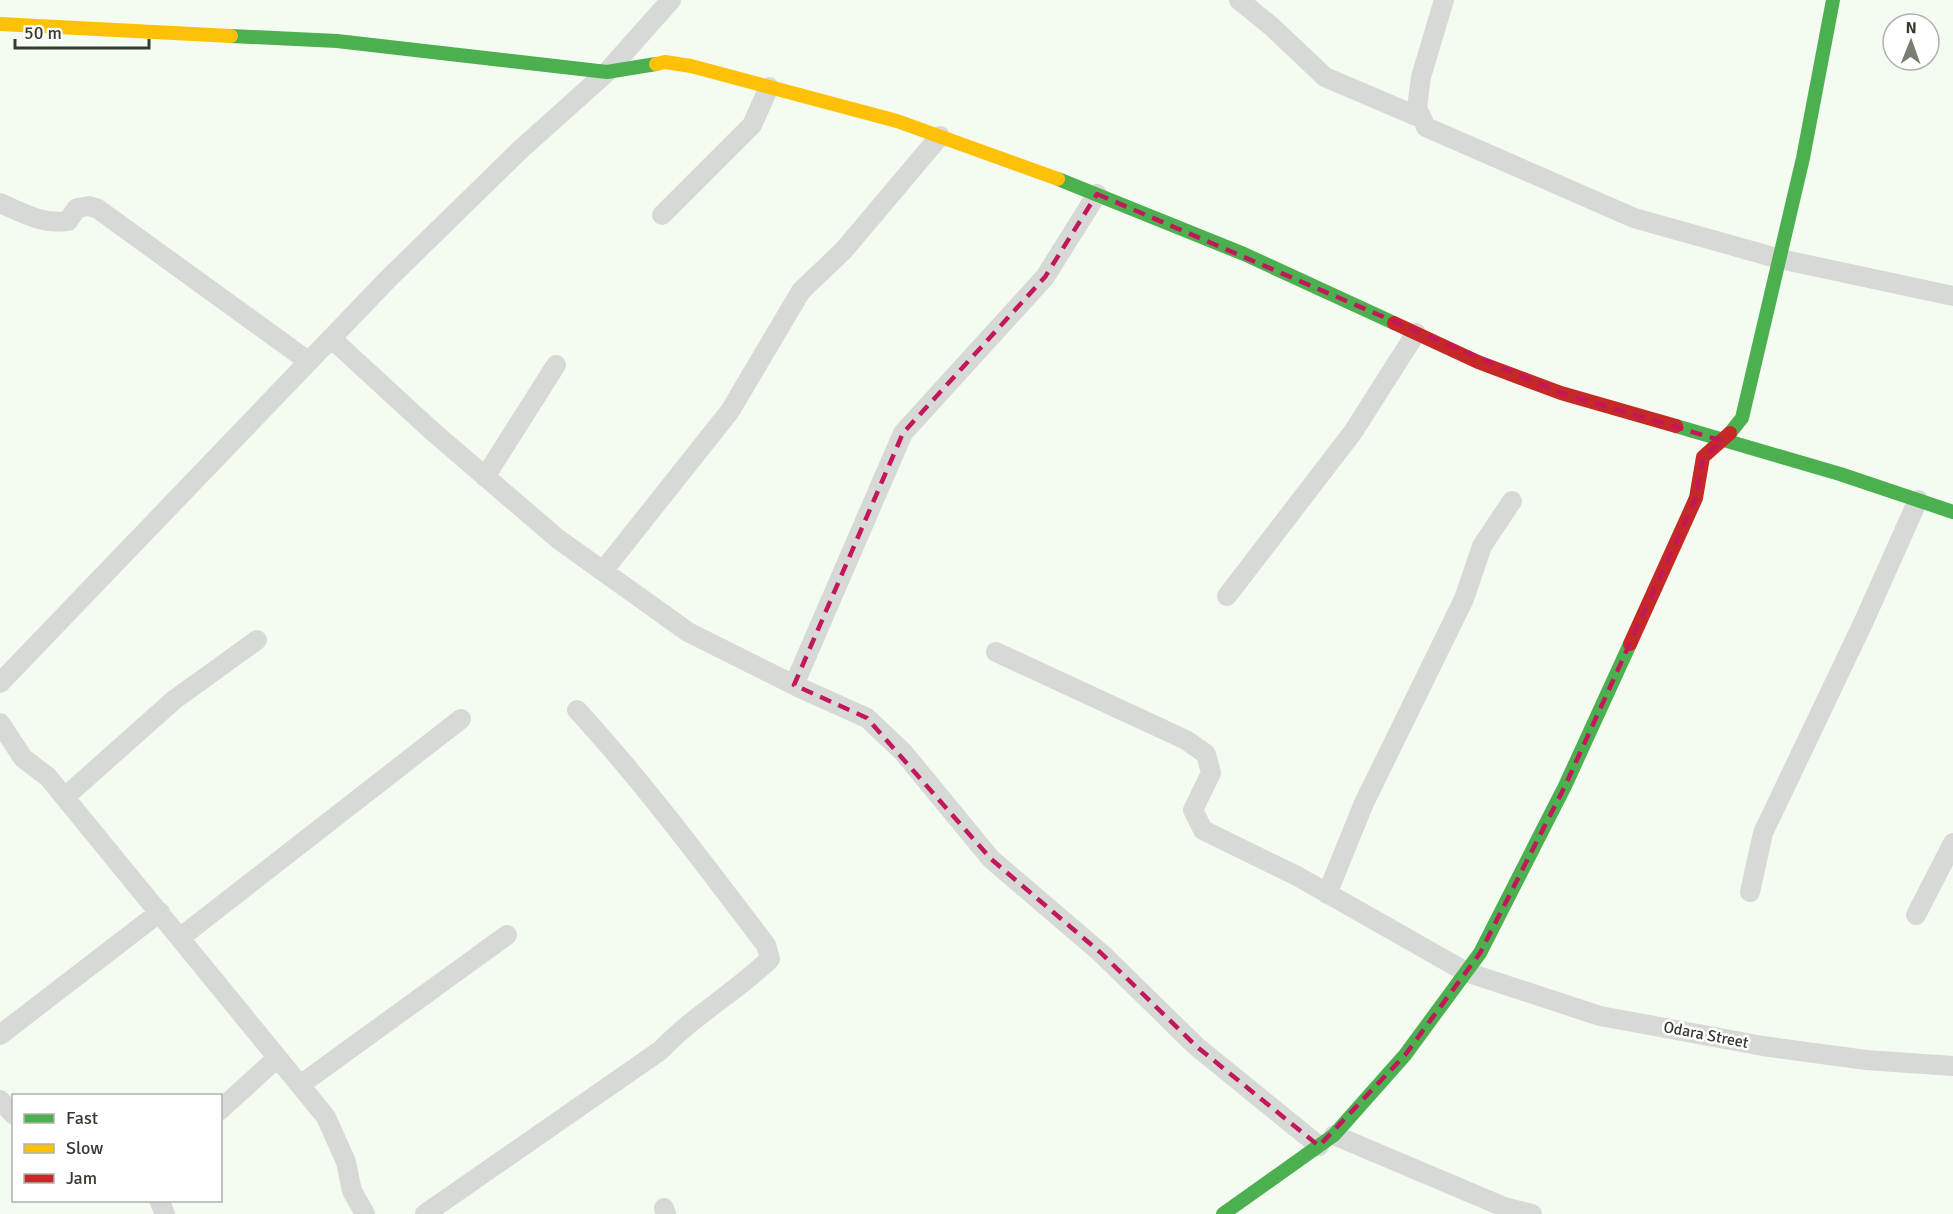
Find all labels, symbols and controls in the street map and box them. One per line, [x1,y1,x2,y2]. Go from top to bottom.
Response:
scale bar [15,12,148,50]
north arrow [1881,12,1941,72]
text: N [1906,18,1917,38]
text: 50 m [24,22,62,44]
street label: Odara Street [1662,1017,1751,1053]
legend [12,1094,222,1202]
text: Fast [66,1107,98,1129]
text: Slow [66,1137,103,1159]
text: Jam [66,1167,97,1189]

